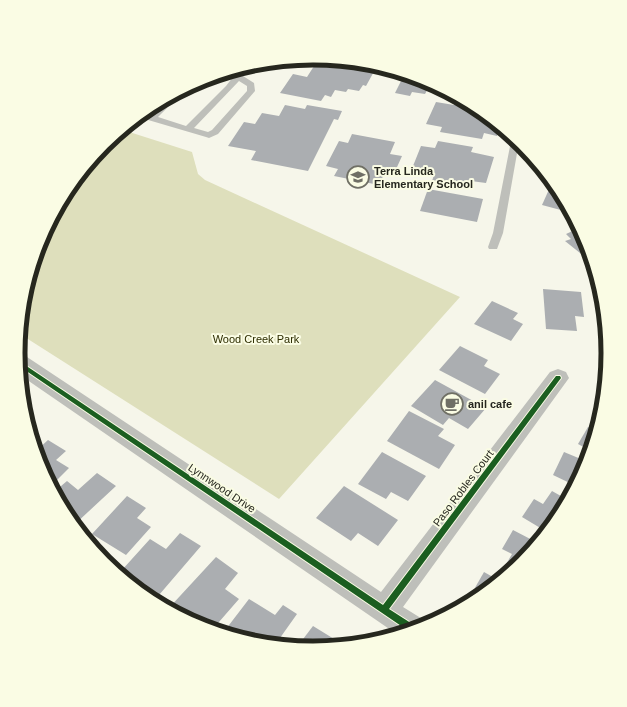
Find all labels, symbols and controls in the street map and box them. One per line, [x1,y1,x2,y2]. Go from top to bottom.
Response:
school or university icon: Terra Linda Elementary School [345,164,371,190]
place label: Terra Linda Elementary School [374,165,473,190]
park label: Wood Creek Park [213,333,300,345]
cafe icon: anil cafe [439,391,465,417]
place label: anil cafe [468,398,512,410]
street label: Paso Robles Court [430,448,496,528]
street label: Lynnwood Drive [186,461,258,515]

